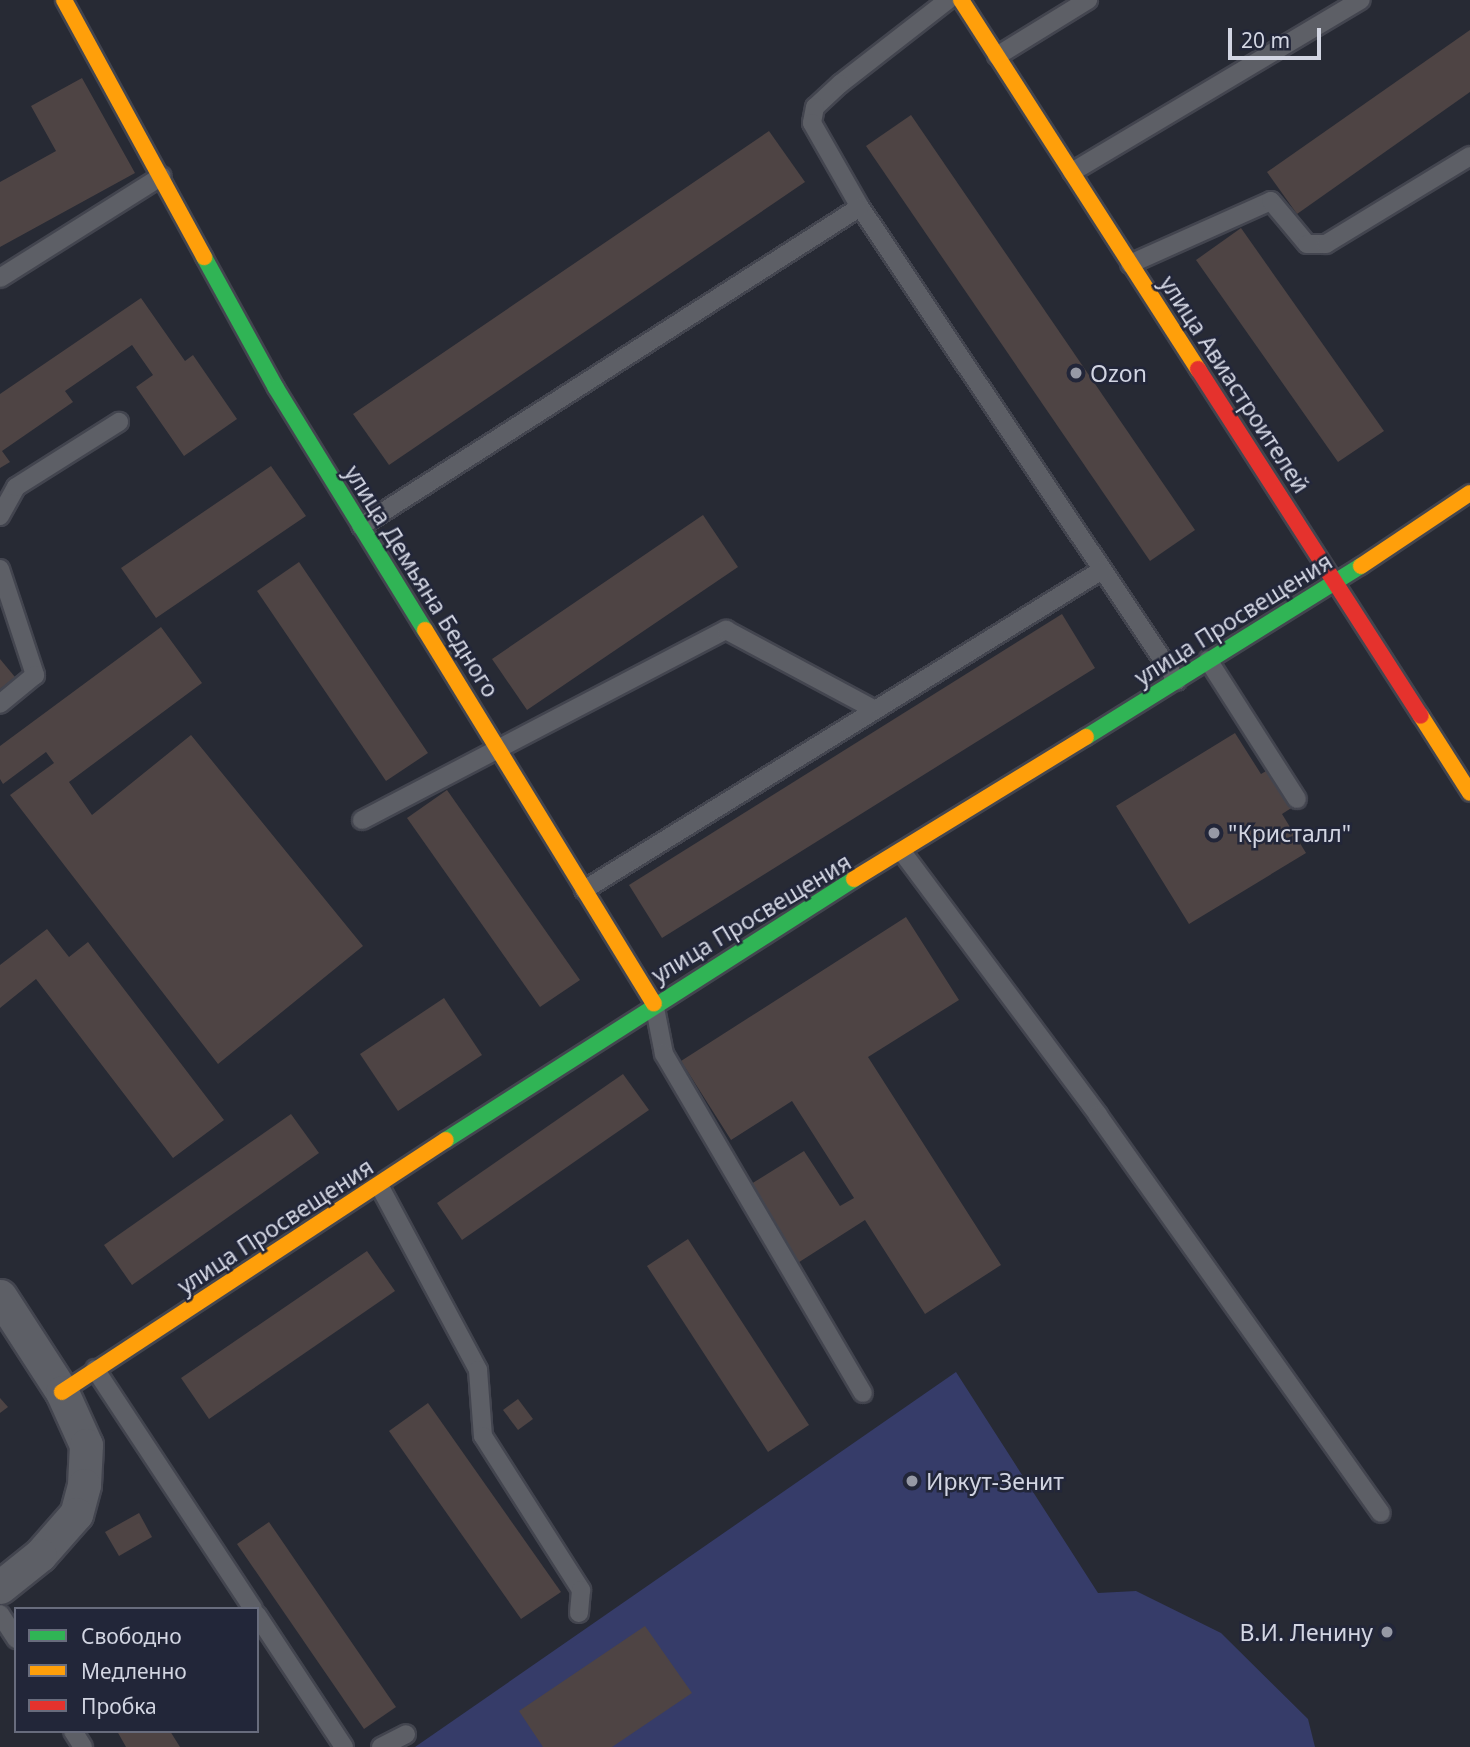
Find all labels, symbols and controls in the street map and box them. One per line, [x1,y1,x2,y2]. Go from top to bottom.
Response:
scale bar [1232,14,1325,58]
text: 20 m [1241,26,1290,54]
street label: улица Авиастроителей [1154,270,1316,498]
place label: Ozon [1090,359,1147,387]
marker: Ozon [1068,365,1084,381]
street label: улица Демьяна Бедного [339,460,505,702]
street label: улица Просвещения [1129,547,1337,691]
place label: "Кристалл" [1228,819,1351,847]
marker: "Кристалл" [1206,825,1222,841]
street label: улица Просвещения [646,848,856,988]
street label: улица Просвещения [172,1152,378,1300]
place label: Иркут-Зенит [926,1467,1064,1495]
marker: Иркут-Зенит [904,1473,920,1489]
legend [14,1607,259,1733]
place label: В.И. Ленину [1239,1618,1373,1646]
text: Свободно [81,1622,182,1650]
marker: В.И. Ленину [1379,1624,1395,1640]
text: Медленно [81,1657,187,1685]
text: Пробка [81,1692,157,1720]

